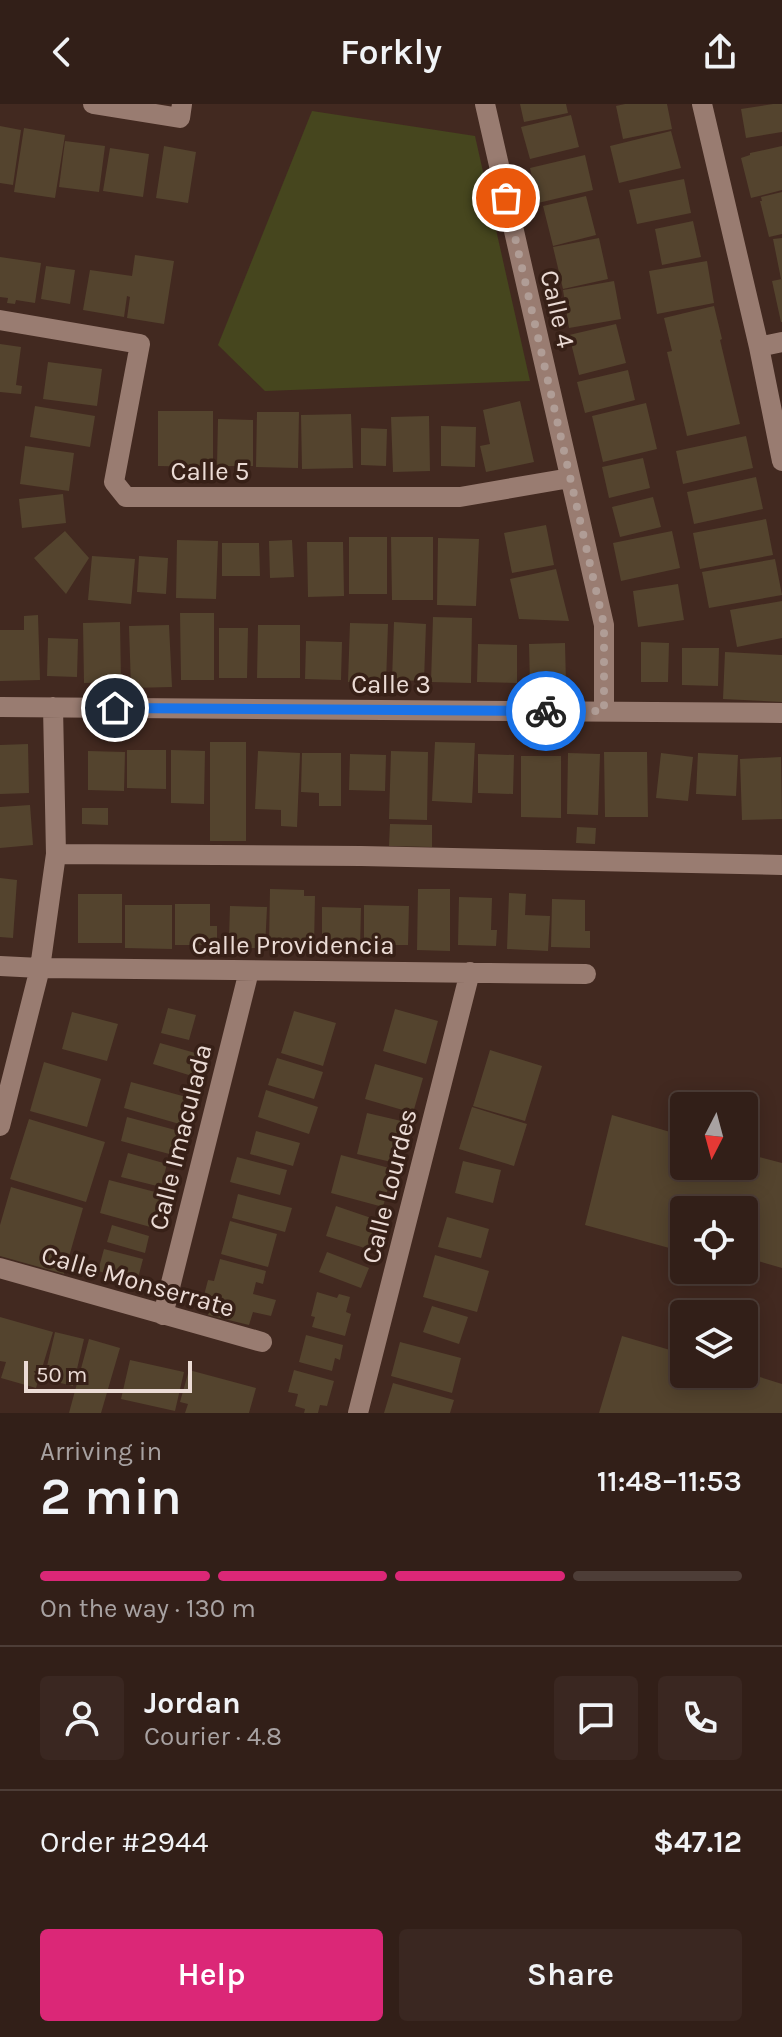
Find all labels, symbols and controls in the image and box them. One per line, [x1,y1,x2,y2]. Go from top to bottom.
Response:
icon: back [40,30,84,74]
icon: share [698,30,742,74]
text: Forkly [340,31,442,73]
pin [472,164,540,232]
icon: bag [484,176,528,220]
street label: Calle 4 [534,267,581,351]
street label: Calle 5 [170,456,250,487]
street label: Calle 3 [351,669,431,700]
courier [506,671,586,751]
pin [81,674,149,742]
icon: home [93,686,137,730]
icon: bike [524,689,568,733]
street label: Calle Providencia [191,930,395,961]
street label: Calle Imaculada [142,1041,219,1233]
north arrow [670,1092,758,1180]
map controls [670,1092,758,1388]
street label: Calle Lourdes [355,1106,424,1267]
button: locate [670,1196,758,1284]
street label: Calle Monserrate [38,1239,238,1324]
button: layers [670,1300,758,1388]
scale bar [24,1357,192,1393]
text: 50 m [36,1362,87,1388]
text: Arriving in [40,1436,162,1467]
text: 11:48–11:53 [597,1463,742,1499]
text: 2 min [40,1466,182,1527]
text: On the way · 130 m [40,1593,256,1624]
button: person [40,1676,124,1760]
button: chat [554,1676,638,1760]
button: phone [658,1676,742,1760]
text: Jordan [144,1685,241,1721]
text: Courier · 4.8 [144,1721,282,1752]
text: Order #2944 [40,1824,208,1860]
text: $47.12 [653,1824,742,1860]
button: Help [40,1929,383,2021]
button: Share [399,1929,742,2021]

